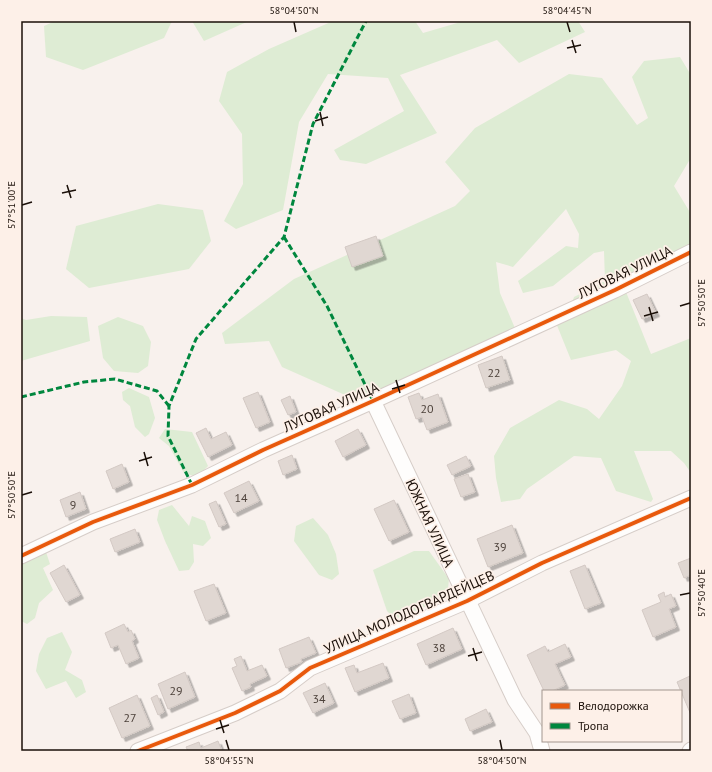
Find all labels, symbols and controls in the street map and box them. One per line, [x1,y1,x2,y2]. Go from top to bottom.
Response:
text: 58°04'50"N [269,4,319,17]
text: 58°04'45"N [542,4,592,17]
text: 57°51'00"E [5,181,18,229]
street label: ЛУГОВАЯ УЛИЦА [574,241,676,303]
text: 57°50'50"E [695,279,708,327]
house number: 22 [487,365,501,380]
street label: ЛУГОВАЯ УЛИЦА [279,378,382,437]
house number: 20 [420,401,434,416]
text: 57°50'50"E [5,471,18,519]
street label: ЮЖНАЯ УЛИЦА [402,476,459,571]
house number: 14 [234,490,248,505]
house number: 9 [70,497,76,512]
house number: 39 [493,539,507,554]
street label: УЛИЦА МОЛОДОГВАРДЕЙЦЕВ [321,566,497,658]
text: 57°50'40"E [695,569,708,617]
house number: 38 [432,640,446,655]
house number: 29 [169,683,183,698]
legend [542,690,682,742]
house number: 34 [312,691,326,706]
text: Велодорожка [578,698,649,713]
house number: 27 [123,710,137,725]
text: Тропа [578,718,609,733]
text: 58°04'55"N [204,754,254,767]
text: 58°04'50"N [477,754,527,767]

